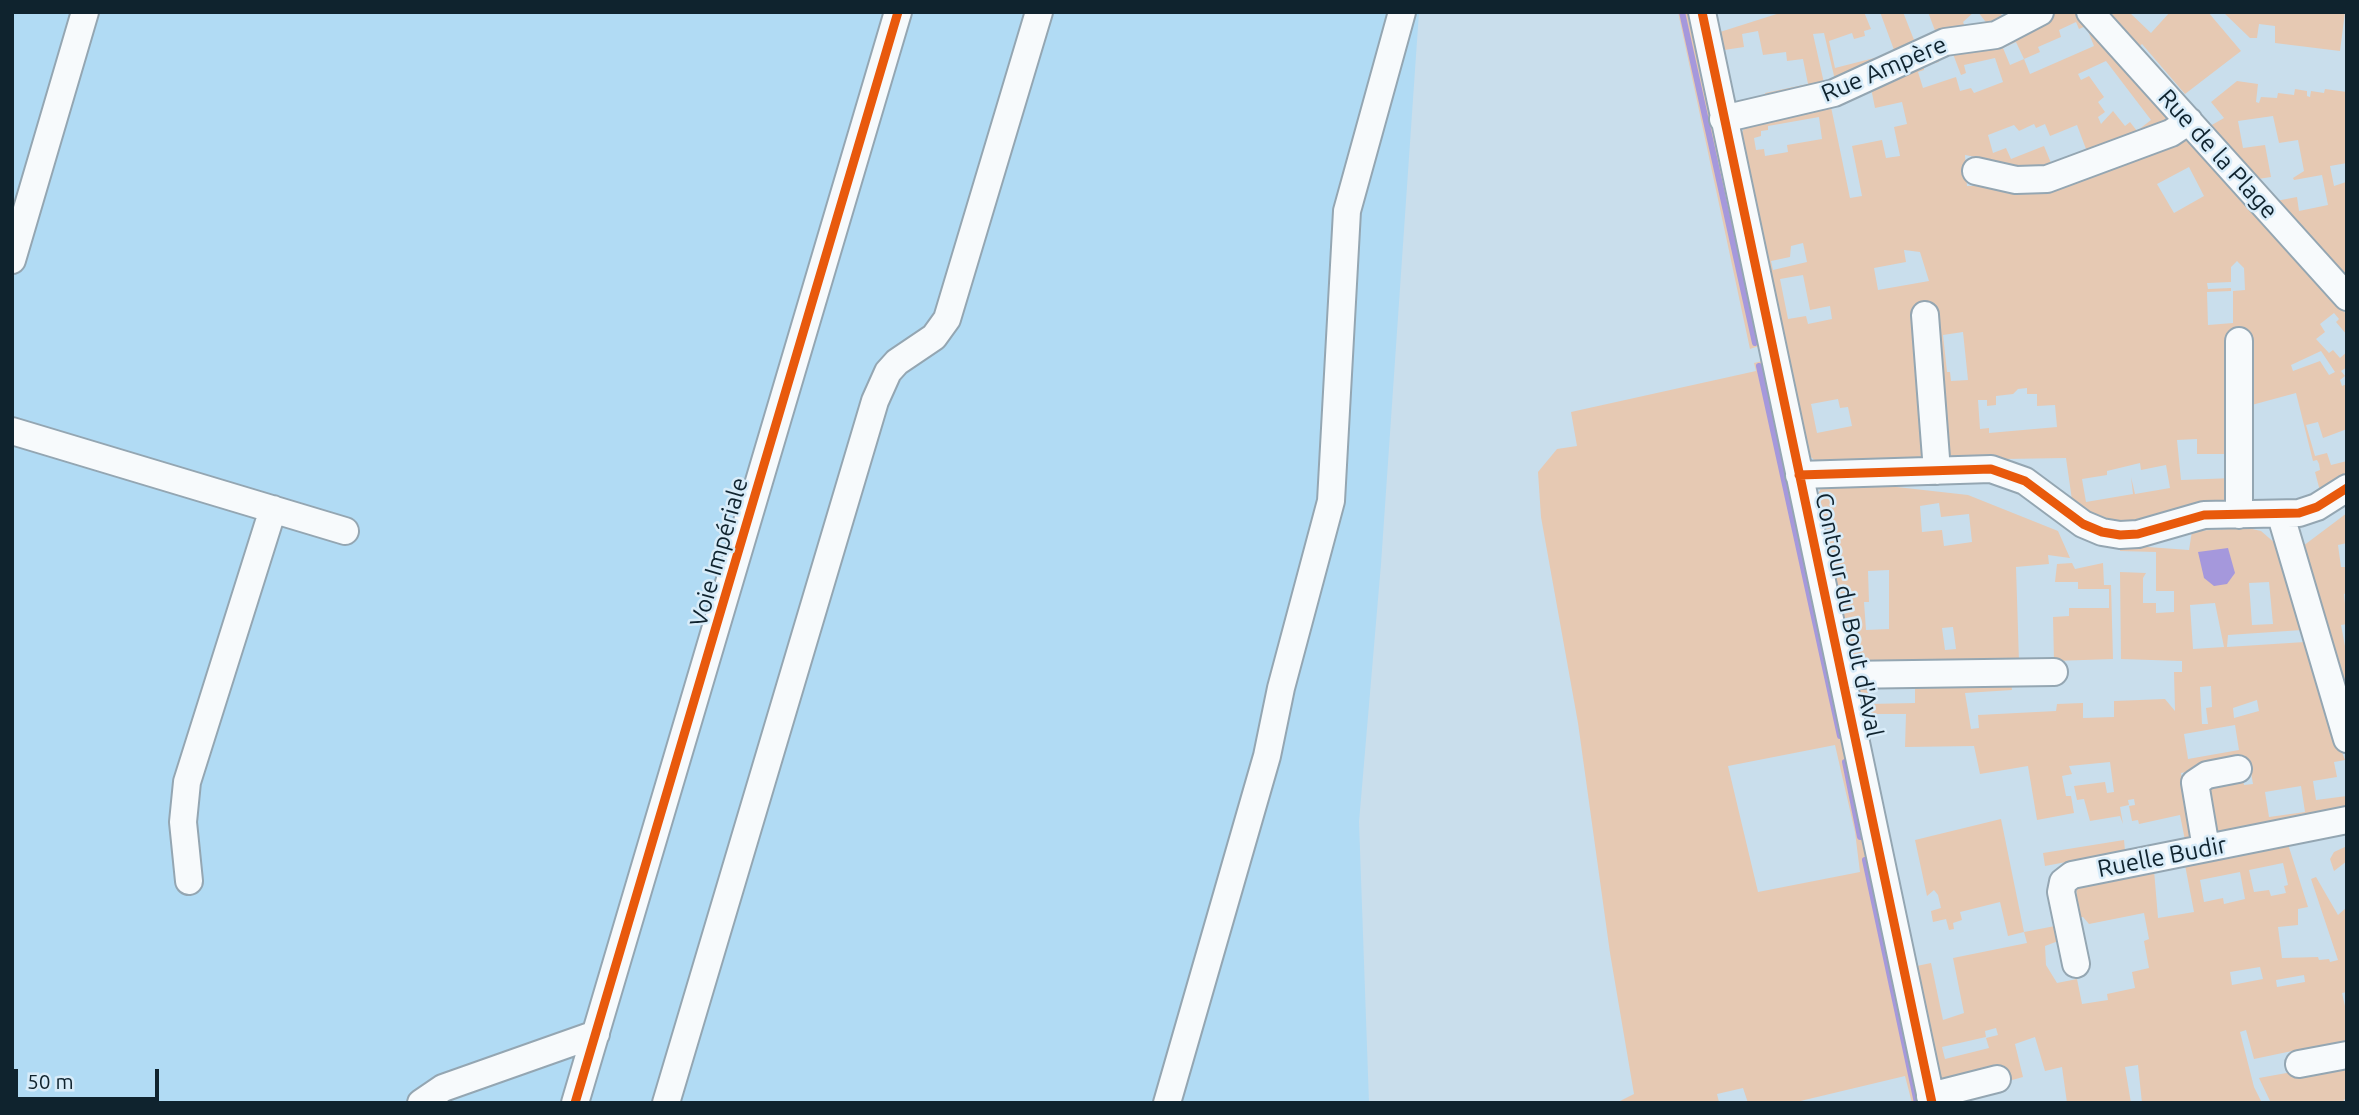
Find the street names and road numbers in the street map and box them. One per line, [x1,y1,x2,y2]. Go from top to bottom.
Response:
street label: Rue Ampère [1817,30,1951,108]
street label: Rue de la Plage [2152,83,2284,225]
street label: Voie Impériale [684,474,754,630]
street label: Contour du Bout d'Aval [1809,490,1889,740]
street label: Ruelle Budir [2095,830,2229,884]

